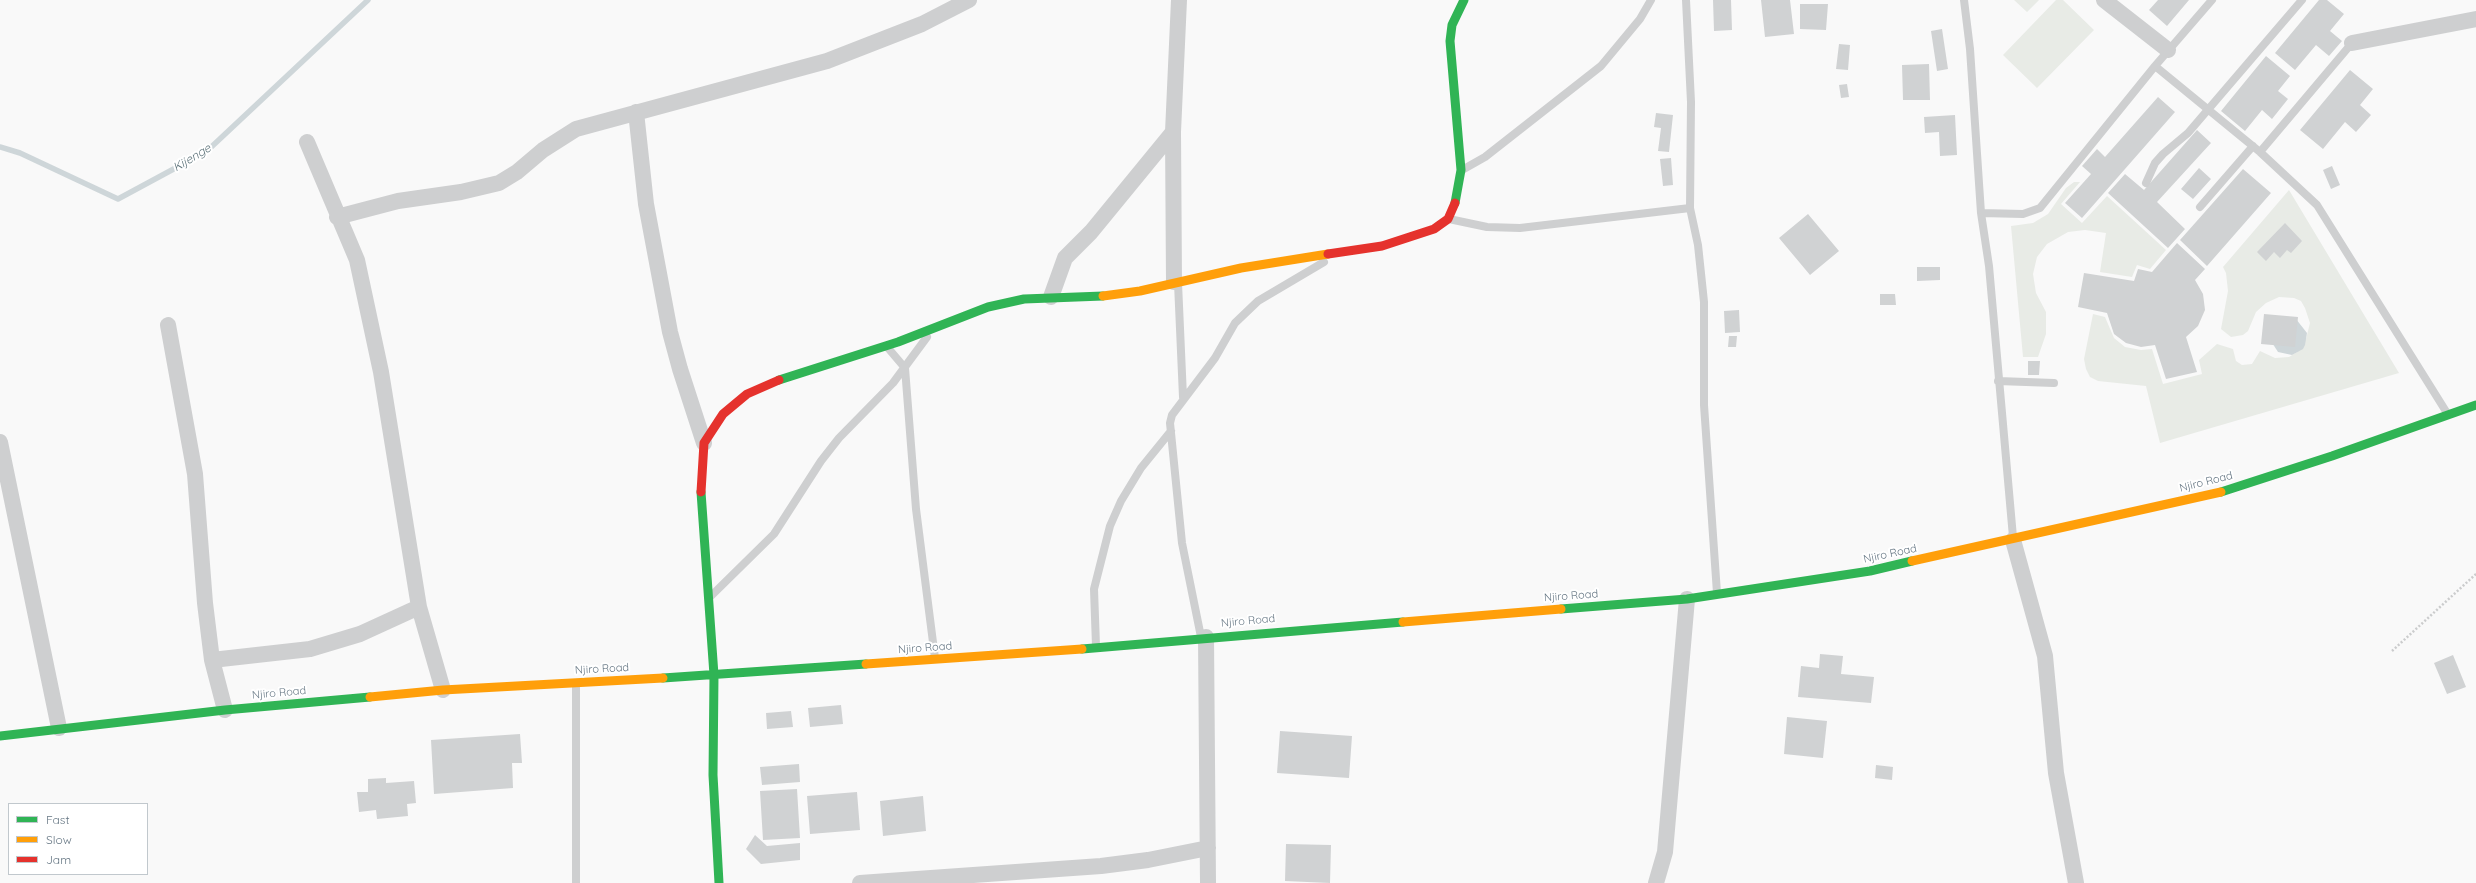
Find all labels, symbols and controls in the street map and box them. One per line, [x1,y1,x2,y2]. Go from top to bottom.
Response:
water label: Kijenge [170,141,214,175]
street label: Njiro Road [2178,469,2234,495]
street label: Njiro Road [1862,542,1918,566]
street label: Njiro Road [1543,588,1599,604]
street label: Njiro Road [1220,612,1276,630]
street label: Njiro Road [897,640,953,656]
street label: Njiro Road [575,661,629,677]
street label: Njiro Road [251,684,307,702]
legend [8,803,148,875]
text: Fast [46,812,70,827]
text: Slow [46,832,72,847]
text: Jam [46,852,71,867]

